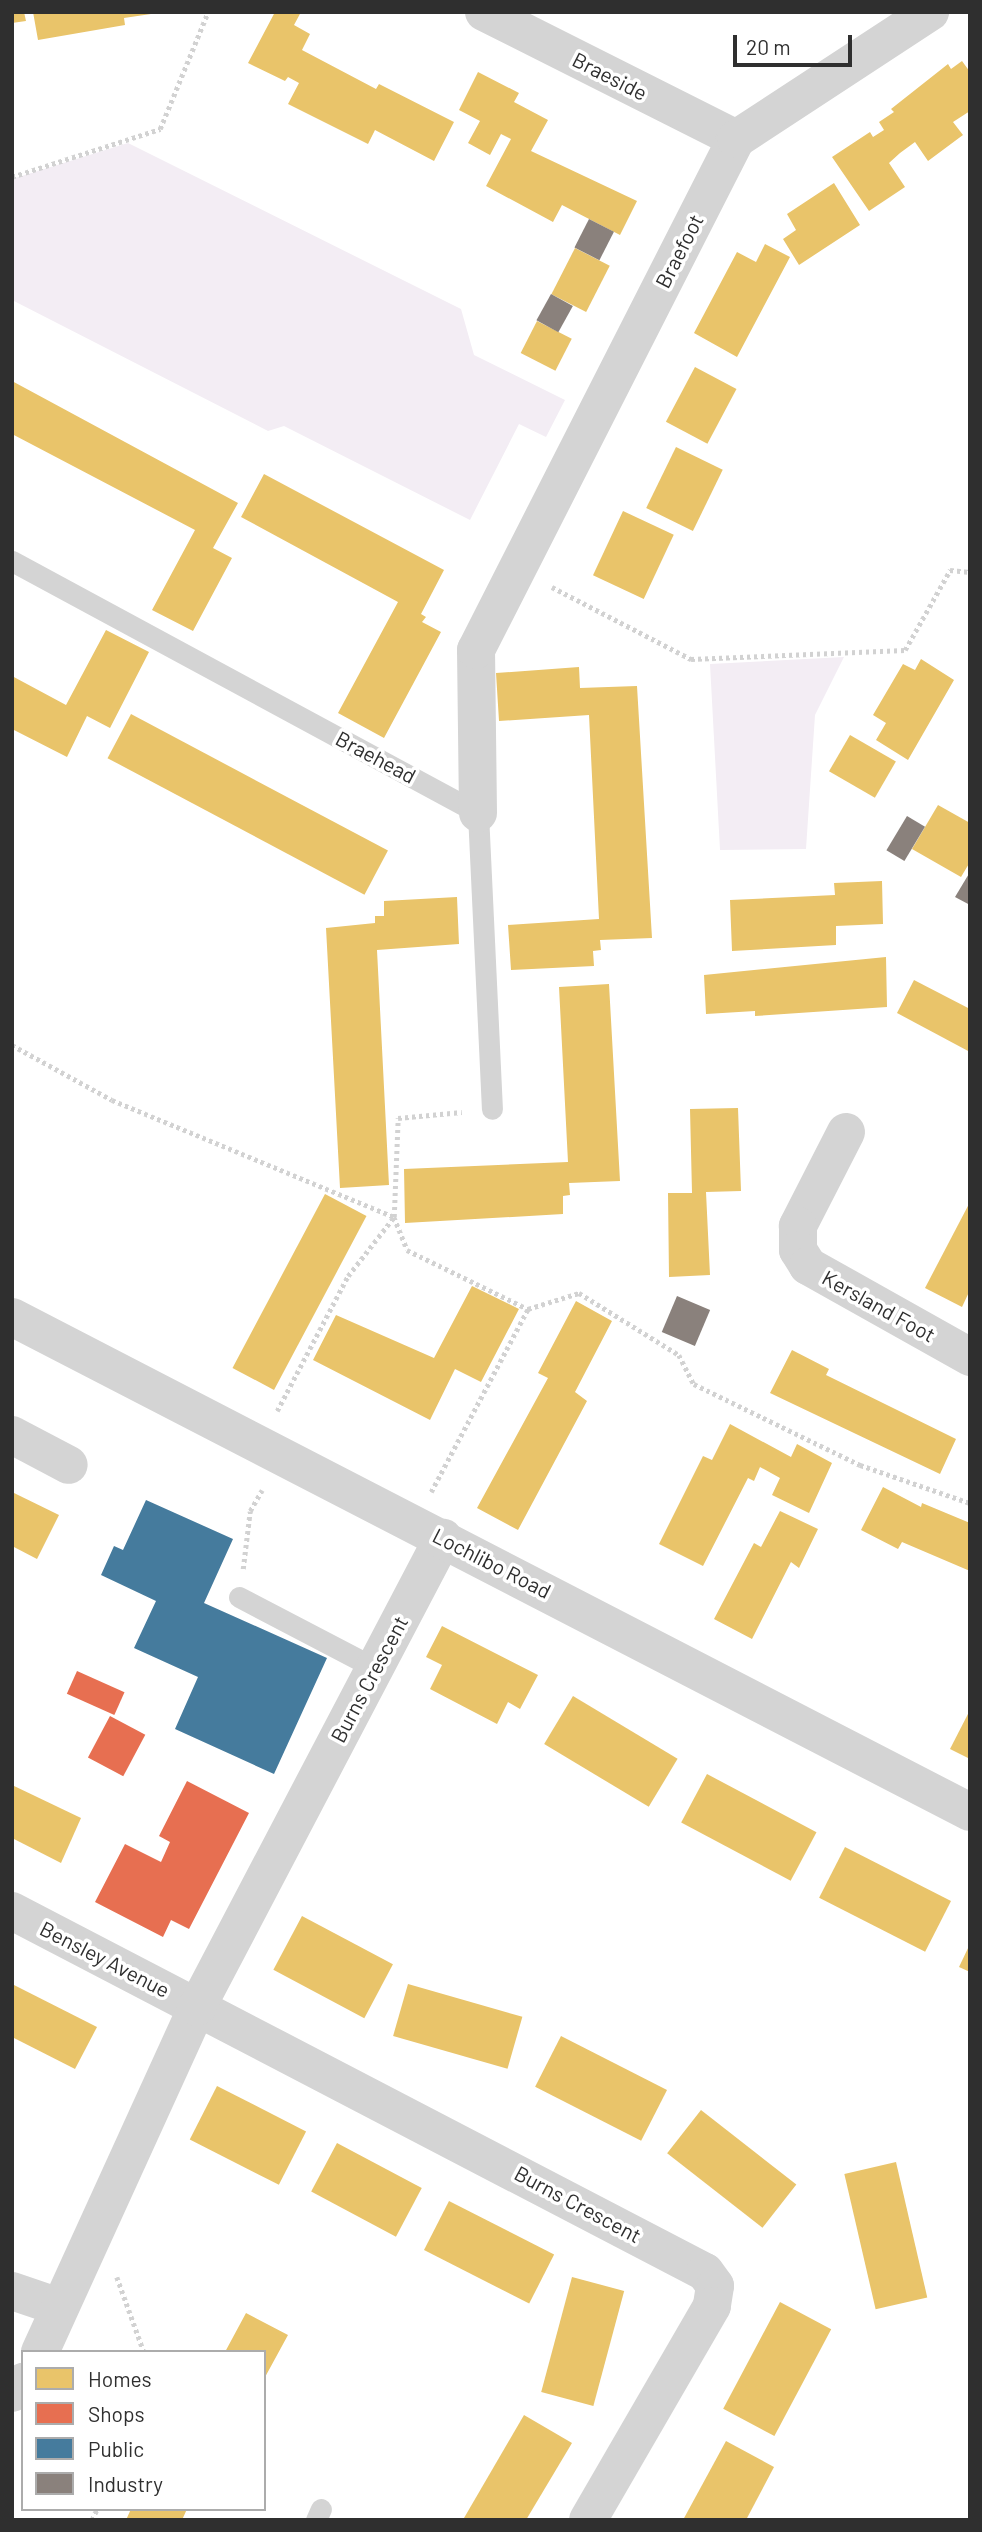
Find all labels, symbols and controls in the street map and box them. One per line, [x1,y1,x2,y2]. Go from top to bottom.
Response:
scale bar [737,21,856,65]
text: 20 m [746,34,791,59]
street label: Braeside [568,46,652,106]
street label: Braefoot [650,210,708,292]
street label: Braehead [332,725,420,789]
street label: Kersland Foot [818,1265,940,1347]
street label: Lochlibo Road [429,1522,555,1604]
street label: Burns Crescent [325,1611,413,1747]
street label: Bensley Avenue [36,1916,174,2002]
street label: Burns Crescent [510,2160,646,2248]
legend [21,2350,266,2511]
text: Homes [88,2366,152,2391]
text: Shops [88,2401,145,2426]
text: Public [88,2436,144,2461]
text: Industry [88,2471,163,2496]

